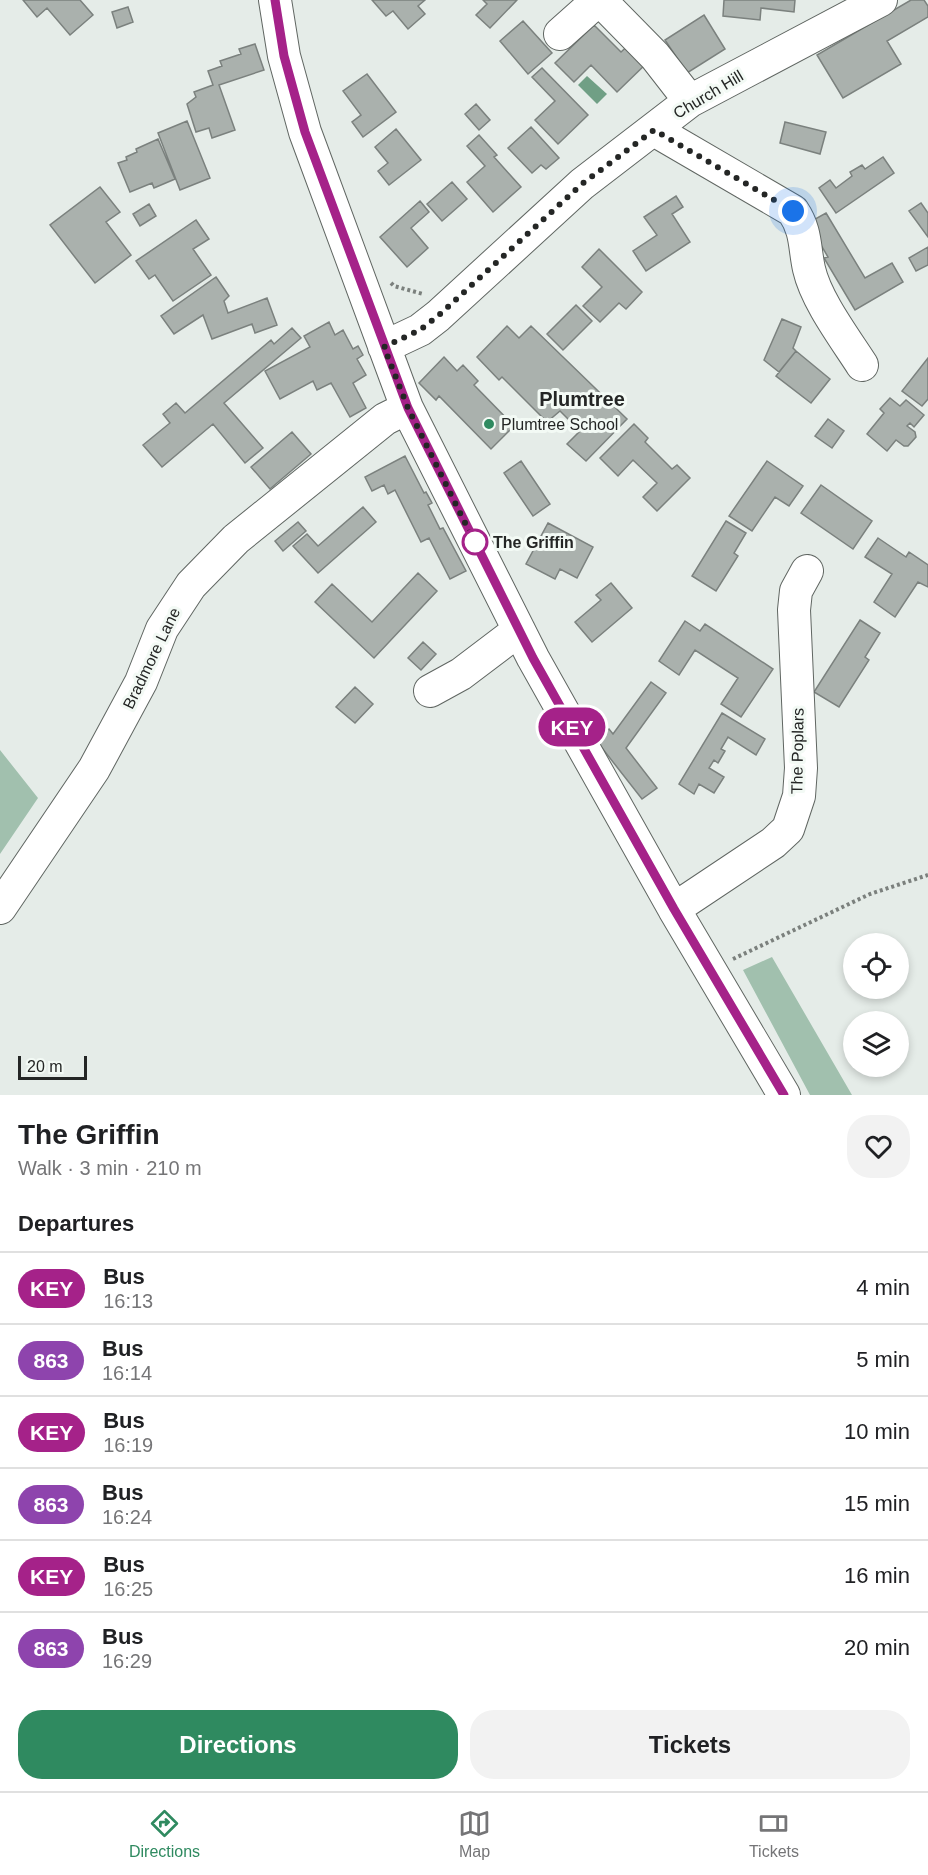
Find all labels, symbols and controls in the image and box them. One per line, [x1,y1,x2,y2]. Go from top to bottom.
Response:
street label: Church Hill [670,67,746,122]
your location [778,196,808,226]
district label: Plumtree [539,388,625,410]
place label: Plumtree School [501,416,618,433]
marker: Plumtree School [482,417,496,431]
marker: The Griffin [462,529,488,555]
place label: The Griffin [493,534,574,551]
street label: Bradmore Lane [120,605,183,712]
line badge: KEY [538,708,606,746]
street label: The Poplars [788,708,807,794]
text: KEY [550,716,594,739]
map controls [843,933,909,1077]
button: locate [843,933,909,999]
button: layers [843,1011,909,1077]
scale bar [18,1053,87,1080]
text: 20 m [27,1058,63,1075]
button: heart [847,1115,910,1178]
text: The Griffin [18,1119,160,1150]
text: Walk · 3 min · 210 m [18,1157,202,1179]
text: Departures [18,1211,134,1236]
text: Bus [103,1264,145,1289]
text: 4 min [856,1275,910,1300]
text: KEY [30,1277,73,1300]
text: 16:13 [103,1290,153,1312]
text: Bus [102,1336,144,1361]
text: 5 min [856,1347,910,1372]
text: 863 [33,1349,69,1372]
text: 16:14 [102,1362,152,1384]
text: Bus [103,1408,145,1433]
text: 10 min [844,1419,910,1444]
text: KEY [30,1421,73,1444]
text: 16:19 [103,1434,153,1456]
text: Bus [102,1480,144,1505]
text: 15 min [844,1491,910,1516]
text: 863 [33,1493,69,1516]
text: 16:24 [102,1506,152,1528]
text: Bus [103,1552,145,1577]
text: 16 min [844,1563,910,1588]
text: KEY [30,1565,73,1588]
text: 16:25 [103,1578,153,1600]
text: Bus [102,1624,144,1649]
text: 20 min [844,1635,910,1660]
text: 863 [33,1637,69,1660]
text: 16:29 [102,1650,152,1672]
button: Directions [18,1710,458,1779]
button: Tickets [470,1710,910,1779]
tab: Directions [129,1807,200,1861]
tab: Map [458,1807,491,1861]
tab: Tickets [749,1807,799,1861]

